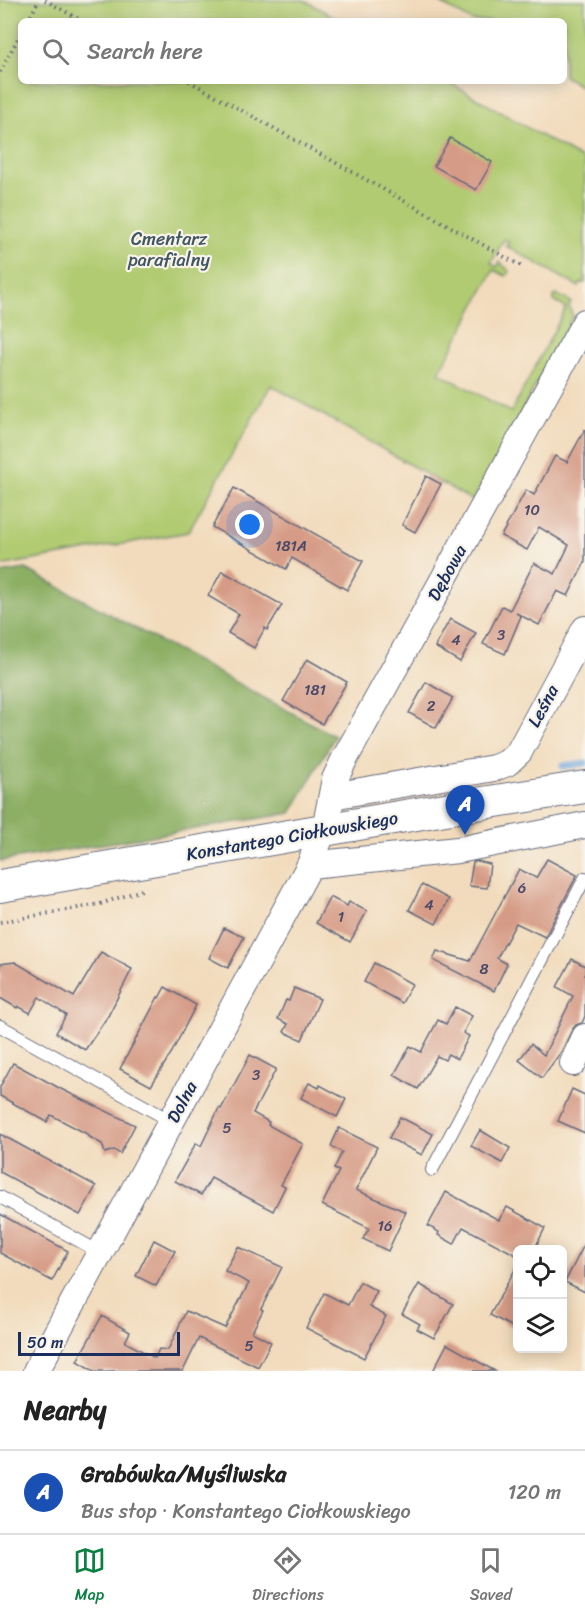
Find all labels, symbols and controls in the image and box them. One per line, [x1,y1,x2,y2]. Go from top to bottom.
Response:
search box [18,18,567,84]
text: Search here [87,32,203,71]
icon: search [39,35,72,68]
park label: Cmentarz parafialny [127,223,210,276]
house number: 10 [524,497,540,523]
your location [235,510,264,539]
house number: 181A [275,533,307,559]
street label: Dębowa [418,538,476,607]
house number: 3 [497,622,505,648]
house number: 4 [451,627,461,653]
house number: 181 [304,677,326,703]
street label: Leśna [518,678,568,733]
house number: 2 [427,693,436,719]
pin: A [446,786,484,835]
street label: Konstantego Ciołkowskiego [184,802,400,870]
house number: 6 [518,875,526,901]
house number: 4 [424,892,434,918]
house number: 1 [338,904,344,930]
house number: 8 [479,956,489,982]
house number: 3 [252,1062,260,1088]
street label: Dolna [158,1074,207,1129]
house number: 5 [222,1115,232,1141]
house number: 16 [378,1213,392,1239]
map controls [513,1245,567,1353]
button: locate [513,1245,567,1299]
button: layers [513,1299,567,1353]
text: 50 m [27,1328,63,1357]
scale bar [18,1329,180,1356]
house number: 5 [244,1333,254,1359]
text: Nearby [24,1387,106,1433]
text: Grabówka/Myśliwska [81,1455,286,1494]
text: A [37,1475,50,1510]
text: 120 m [508,1475,561,1510]
text: Bus stop · Konstantego Ciołkowskiego [81,1494,411,1529]
tab: Map [73,1544,106,1609]
tab: Directions [252,1544,324,1609]
tab: Saved [470,1544,512,1609]

